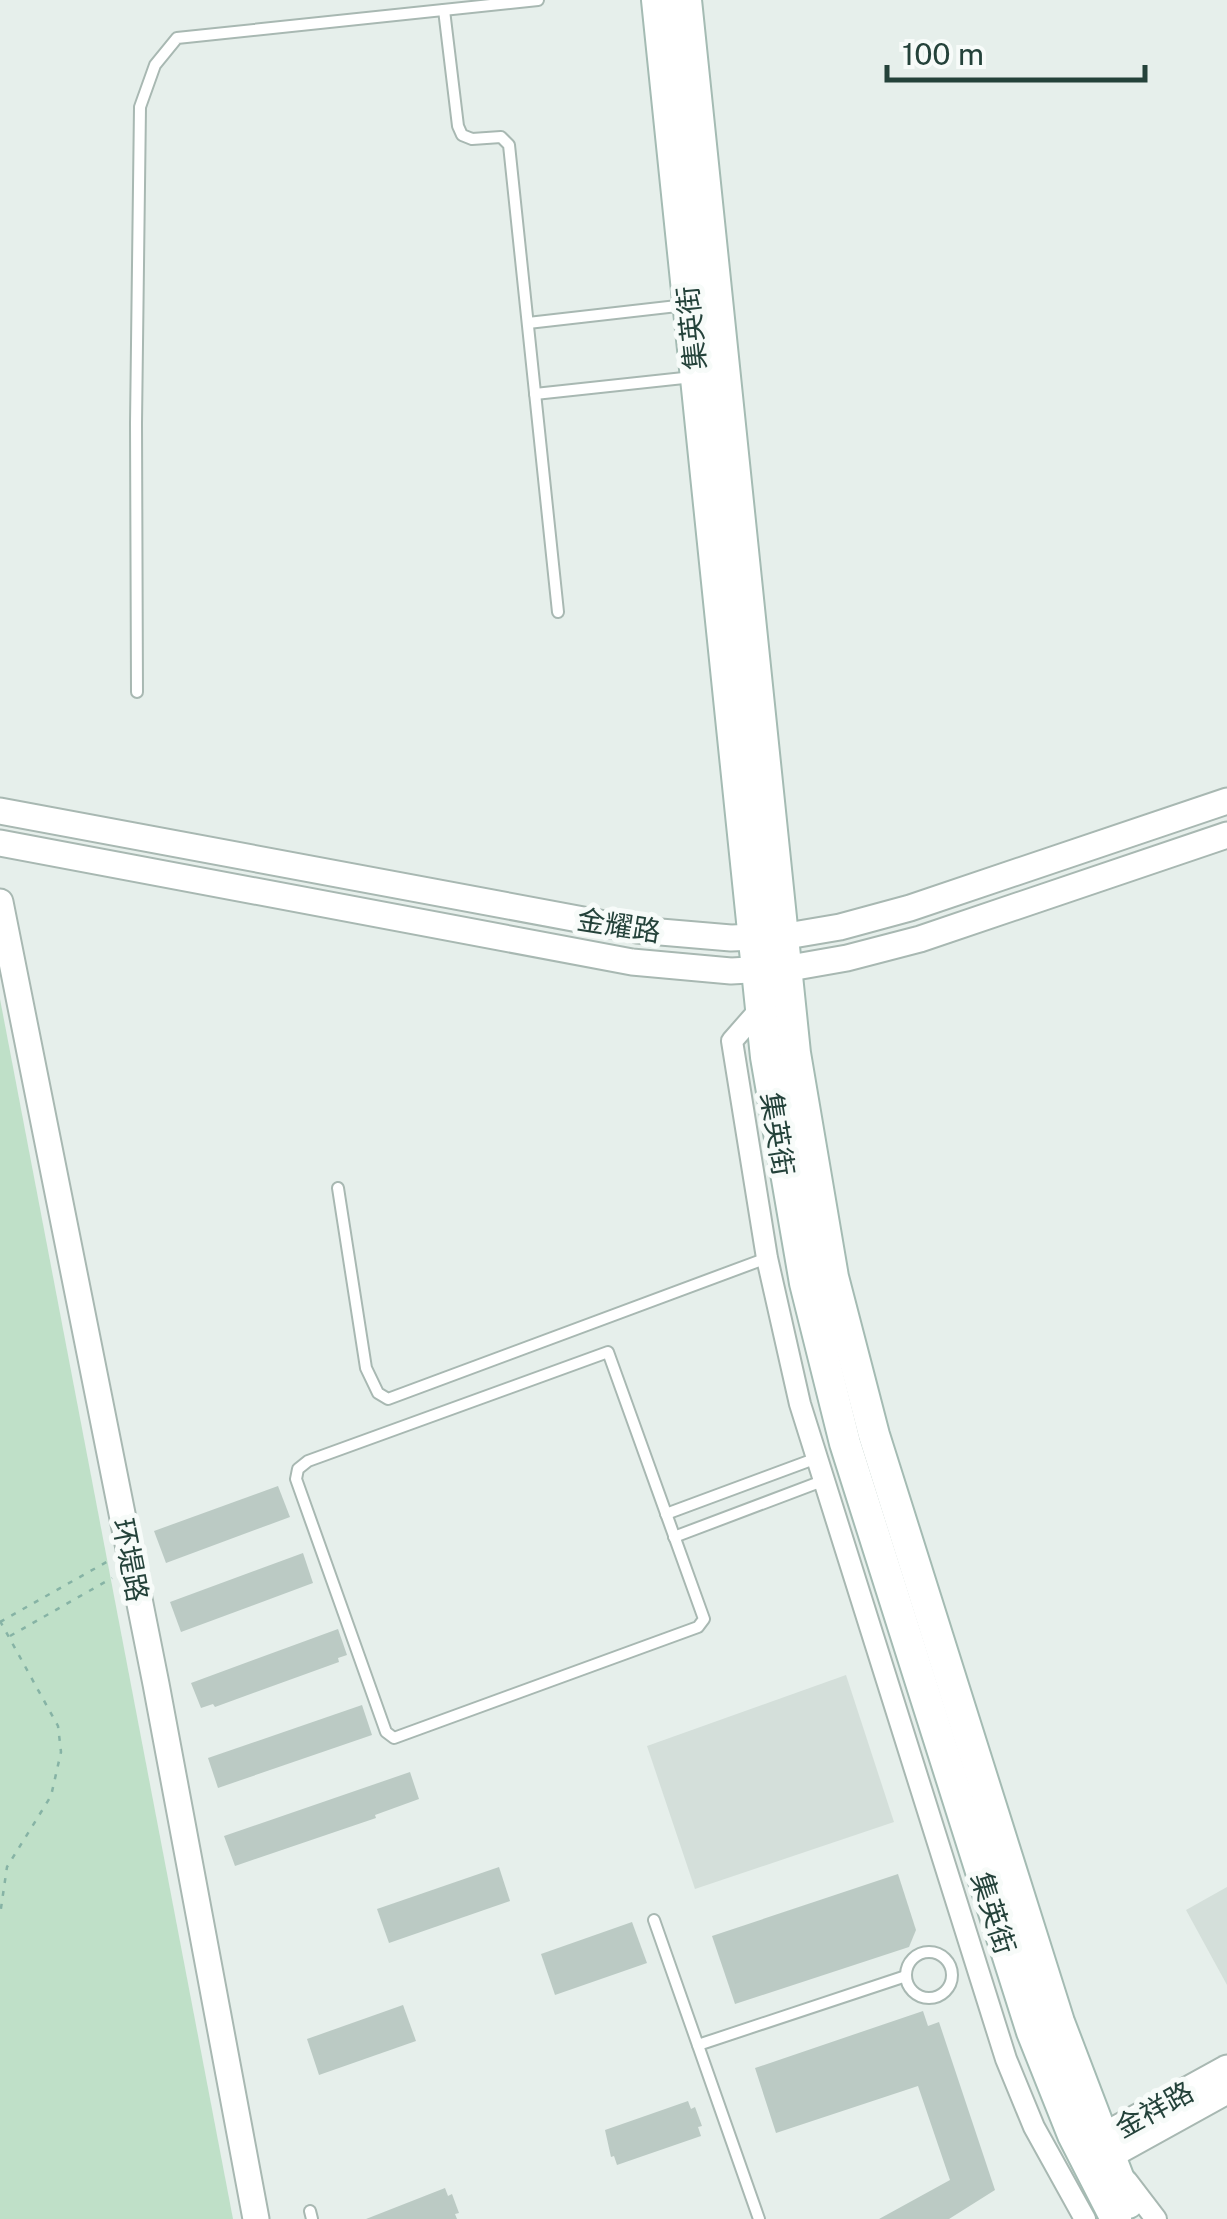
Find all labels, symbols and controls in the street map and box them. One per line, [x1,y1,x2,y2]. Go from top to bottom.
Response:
scale bar [887,20,1144,82]
text: 100 m [902,36,984,72]
street label: 集英街 [670,284,712,372]
street label: 金耀路 [575,902,663,948]
street label: 集英街 [755,1090,801,1178]
street label: 环堤路 [107,1516,155,1604]
street label: 集英街 [965,1868,1023,1958]
street label: 金祥路 [1109,2074,1199,2144]

